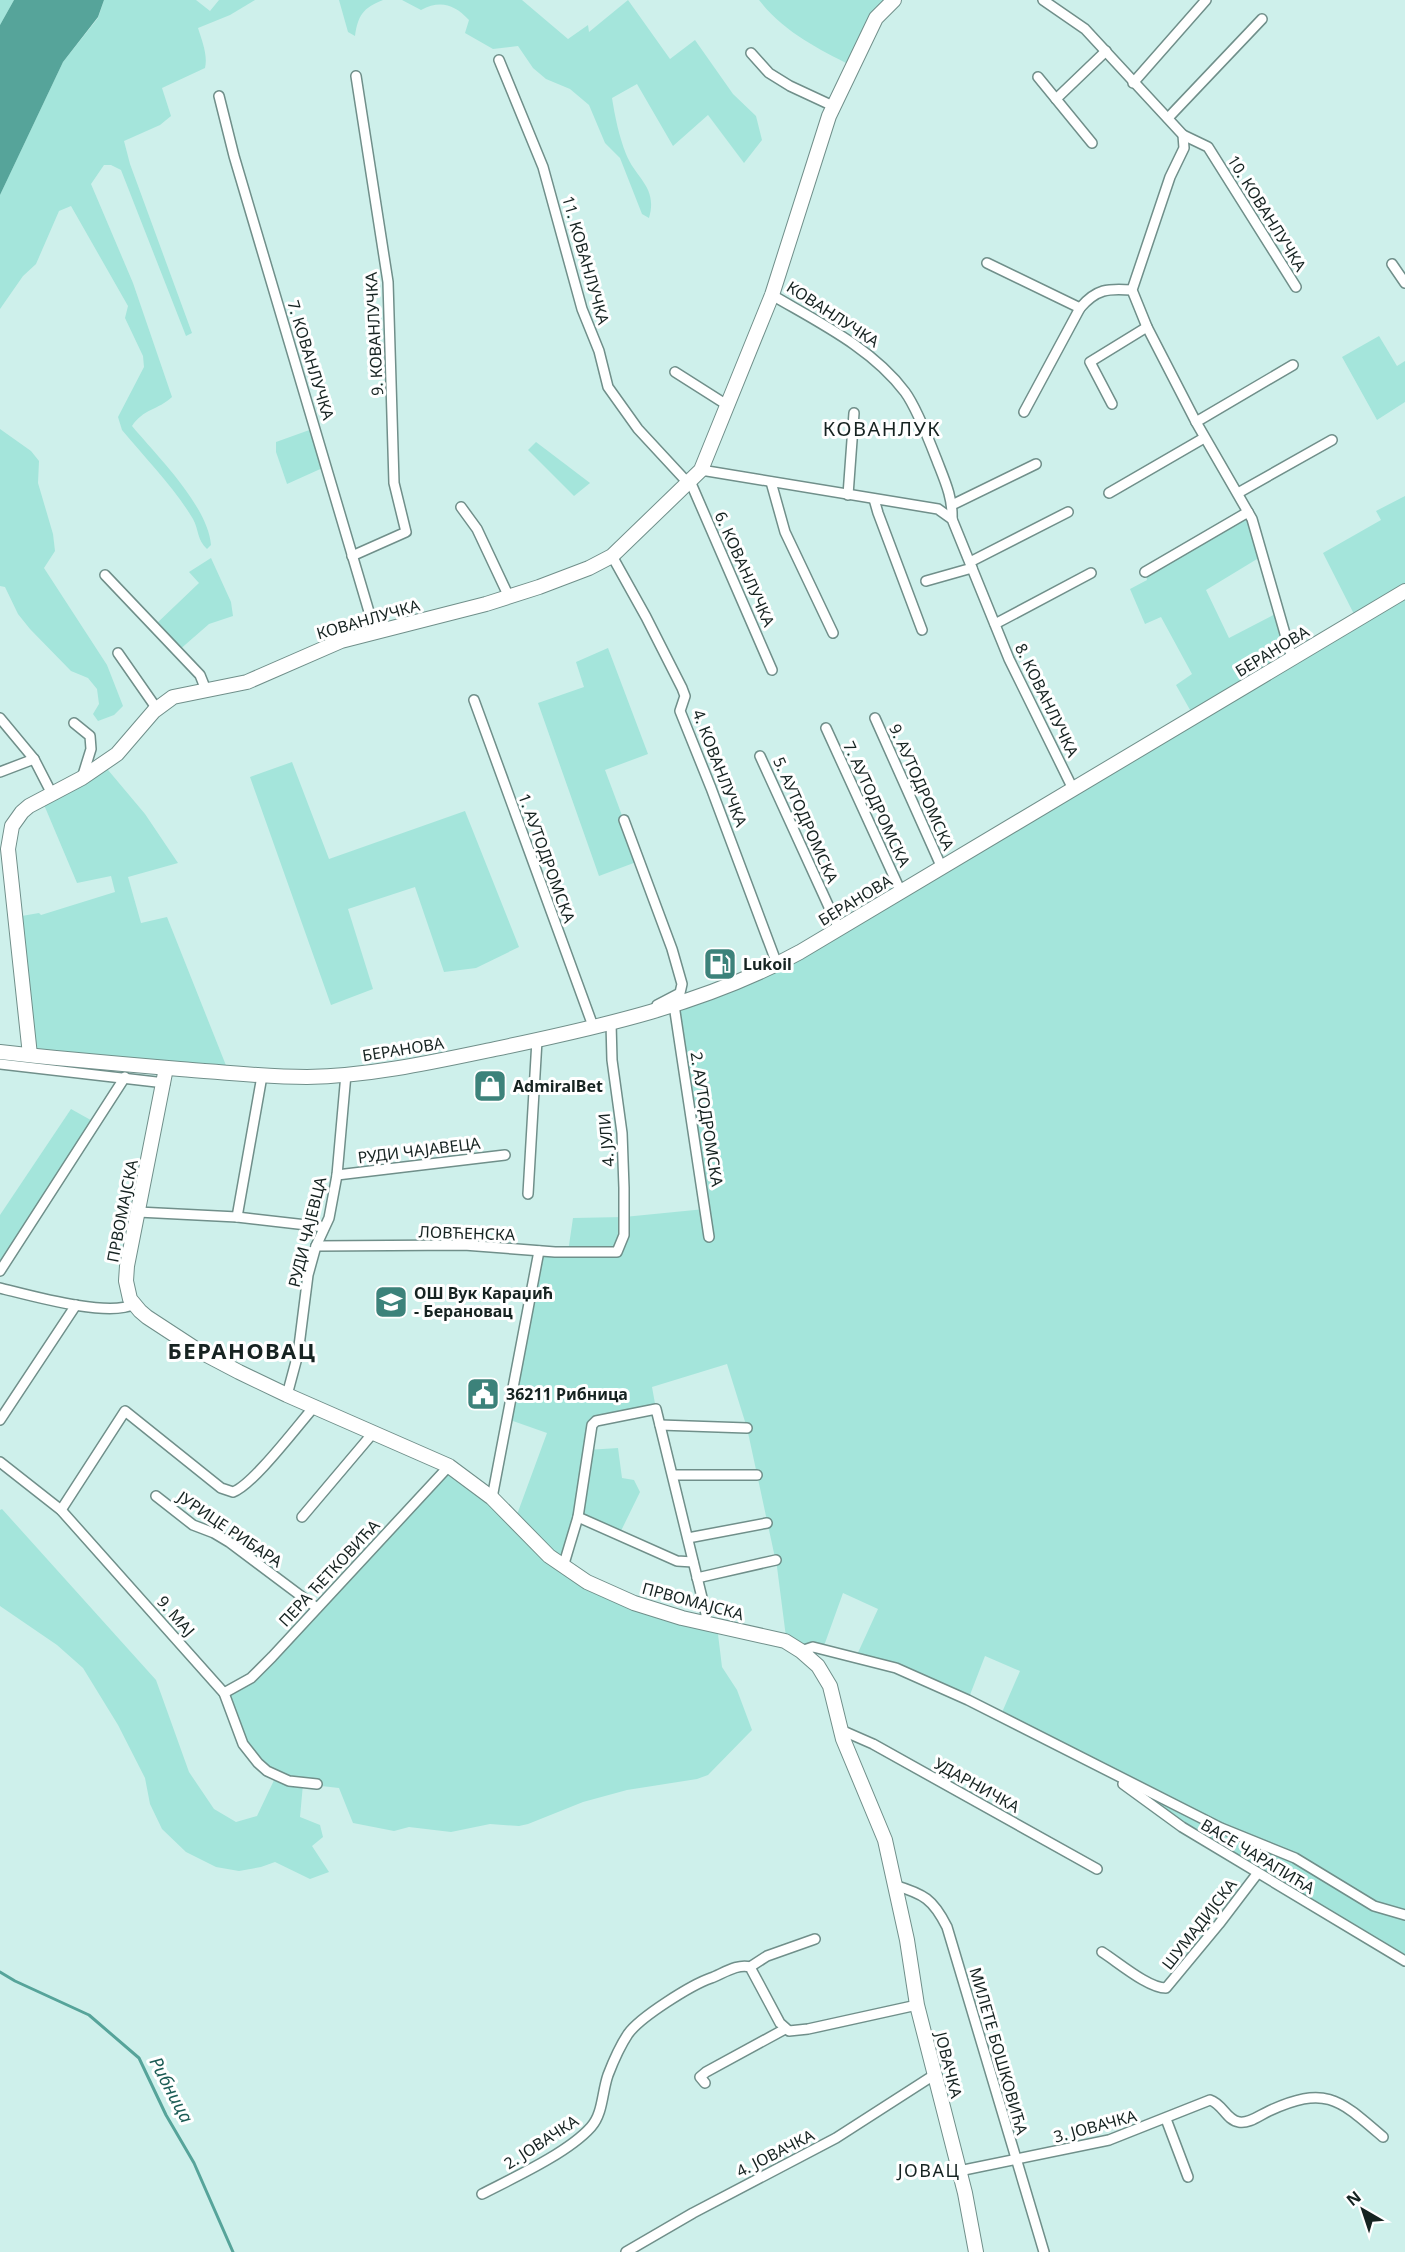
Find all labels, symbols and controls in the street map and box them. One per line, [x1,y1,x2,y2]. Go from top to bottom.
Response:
street label: 10. КОВАНЛУЧКА [1222,151,1312,276]
street label: 11. КОВАНЛУЧКА [557,193,615,328]
street label: 9. КОВАНЛУЧКА [360,271,388,396]
street label: КОВАНЛУЧКА [782,276,884,353]
street label: 7. КОВАНЛУЧКА [282,298,340,423]
district label: КОВАНЛУК [823,415,941,442]
street label: 6. КОВАНЛУЧКА [710,508,781,631]
street label: КОВАНЛУЧКА [314,594,423,644]
street label: БЕРАНОВА [1231,620,1314,682]
street label: 8. КОВАНЛУЧКА [1010,639,1084,761]
street label: 4. КОВАНЛУЧКА [688,706,753,831]
street label: 9. АУТОДРОМСКА [884,720,960,854]
street label: 7. АУТОДРОМСКА [838,738,916,871]
street label: 5. АУТОДРОМСКА [768,753,844,887]
street label: 1. АУТОДРОМСКА [513,790,581,927]
street label: БЕРАНОВА [814,869,897,931]
fuel station icon: Lukoil [702,946,738,982]
place label: Lukoil [743,953,792,975]
street label: БЕРАНОВА [361,1032,446,1066]
street label: 2. АУТОДРОМСКА [685,1050,729,1189]
shop icon: AdmiralBet [472,1068,508,1104]
place label: AdmiralBet [513,1075,603,1097]
street label: 4. ЈУЛИ [593,1112,619,1168]
street label: РУДИ ЧАЈАВЕЦА [357,1131,482,1168]
street label: ПРВОМАЈСКА [101,1157,143,1264]
street label: РУДИ ЧАЈЕВЦА [283,1174,332,1289]
street label: ЛОВЋЕНСКА [418,1220,516,1246]
place label: ОШ Вук Караџић - Берановац [414,1282,553,1322]
school or university icon: ОШ Вук Караџић - Берановац [373,1284,409,1320]
district label: БЕРАНОВАЦ [168,1335,316,1365]
public building icon: 36211 Рибница [465,1376,501,1412]
place label: 36211 Рибница [506,1383,628,1405]
street label: ЈУРИЦЕ РИБАРА [172,1485,287,1573]
street label: ПЕРА ЋЕТКОВИЋА [274,1514,385,1631]
street label: ПРВОМАЈСКА [640,1577,747,1625]
street label: 9. МАЈ [152,1591,200,1641]
street label: УДАРНИЧКА [930,1752,1024,1818]
street label: ВАСЕ ЧАРАПИЋА [1197,1813,1320,1899]
street label: ШУМАДИЈСКА [1157,1873,1242,1974]
street label: МИЛЕТЕ БОШКОВИЋА [965,1965,1034,2138]
street label: ЈОВАЧКА [930,2028,968,2101]
water label: Рибница [145,2052,199,2127]
street label: 3. ЈОВАЧКА [1051,2104,1140,2148]
street label: 2. ЈОВАЧКА [499,2109,583,2174]
street label: 4. ЈОВАЧКА [732,2124,818,2182]
district label: ЈОВАЦ [896,2158,960,2182]
north arrow [1333,2180,1393,2240]
text: N [1342,2186,1366,2211]

